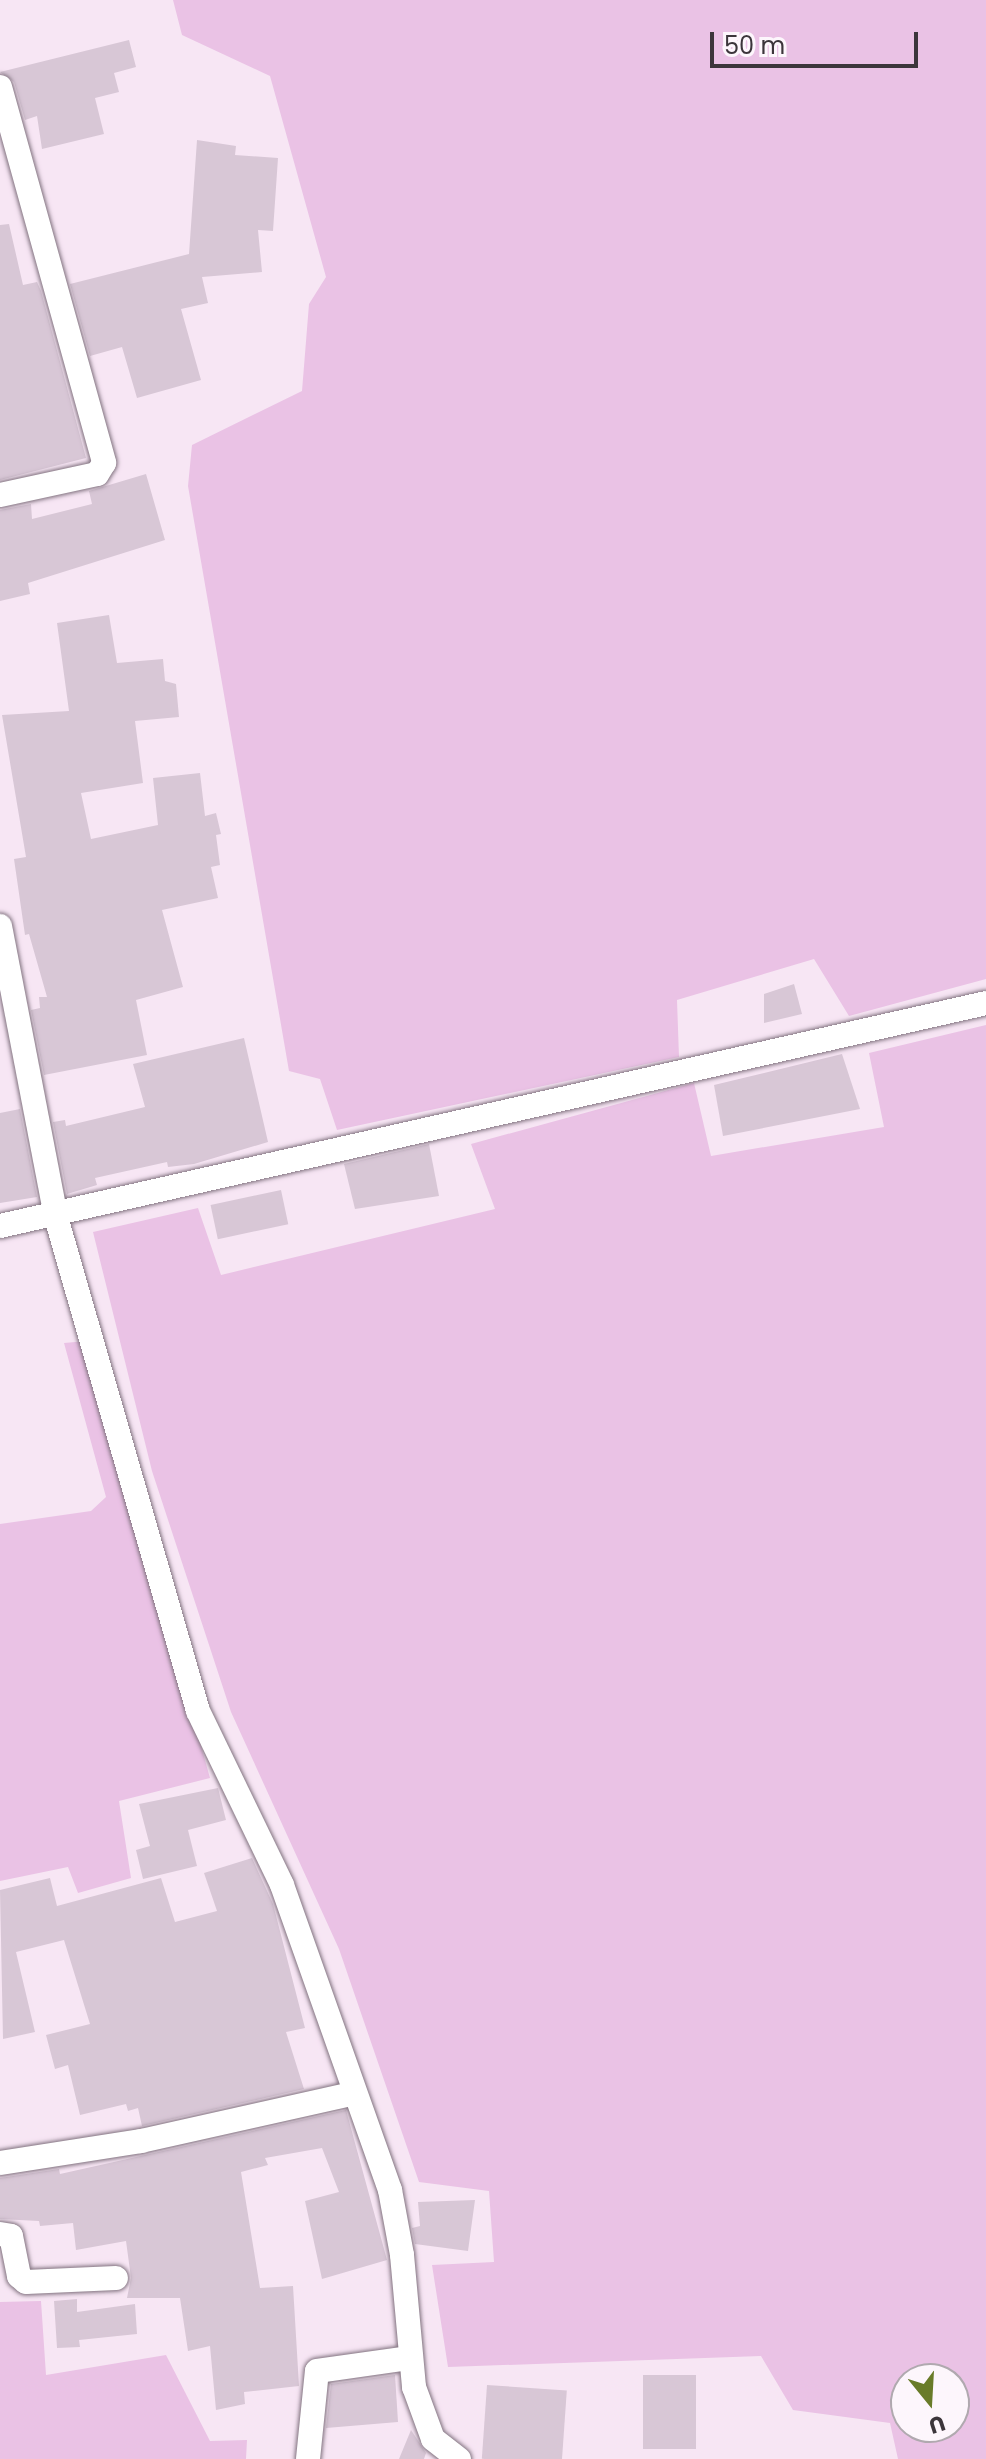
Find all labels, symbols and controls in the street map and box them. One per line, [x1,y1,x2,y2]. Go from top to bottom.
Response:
scale bar [714,16,922,66]
text: 50 m [724,29,785,62]
north arrow [890,2363,970,2443]
text: U [925,2407,949,2442]

